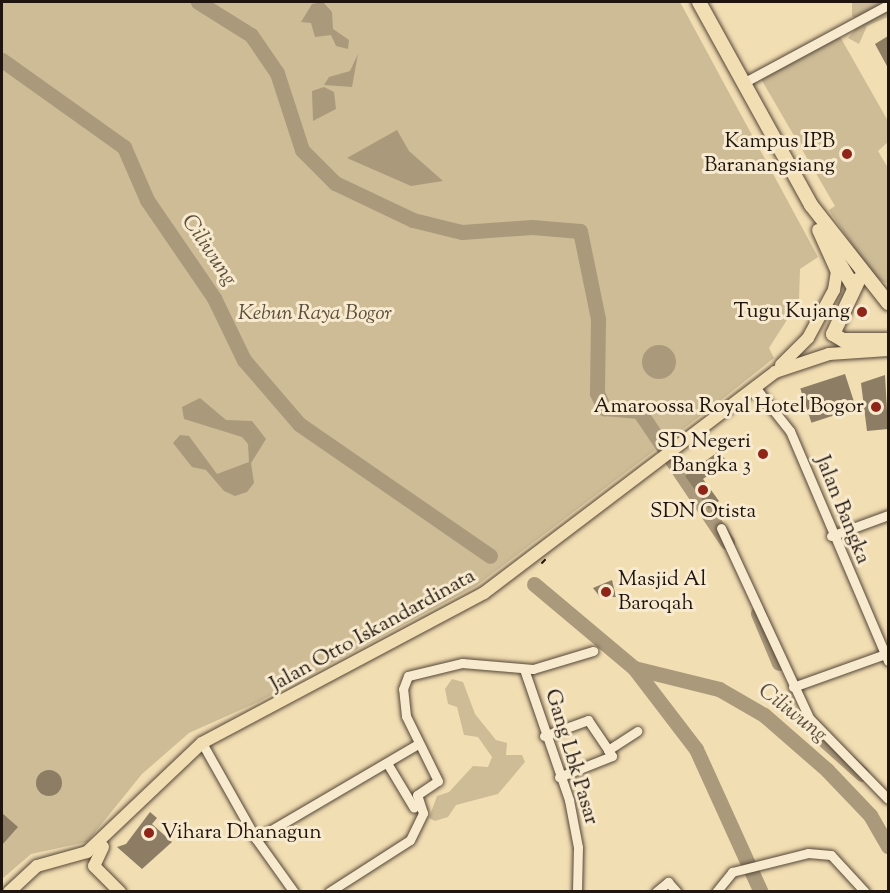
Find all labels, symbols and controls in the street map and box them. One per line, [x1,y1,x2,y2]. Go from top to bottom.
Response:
place label: Kampus IPB Baranangsiang [704,129,835,179]
marker: Kampus IPB Baranangsiang [840,147,854,161]
water label: Ciliwung [174,210,242,292]
place label: Tugu Kujang [734,299,850,325]
park label: Kebun Raya Bogor [238,301,392,327]
marker: Tugu Kujang [855,305,869,319]
place label: Amaroossa Royal Hotel Bogor [593,394,864,420]
marker: Amaroossa Royal Hotel Bogor [869,400,883,414]
place label: SD Negeri Bangka 3 [657,429,751,479]
marker: SD Negeri Bangka 3 [756,447,770,461]
street label: Jalan Bangka [809,452,875,568]
marker: SDN Otista [696,483,710,497]
place label: SDN Otista [650,499,756,525]
street label: Jalan Otto Iskandardinata [266,564,480,698]
place label: Masjid Al Baroqah [618,567,706,617]
marker: Masjid Al Baroqah [599,585,613,599]
water label: Ciliwung [752,679,832,749]
street label: Gang Lbk Pasar [538,686,604,828]
place label: Vihara Dhanagun [161,820,322,846]
marker: Vihara Dhanagun [142,826,156,840]

